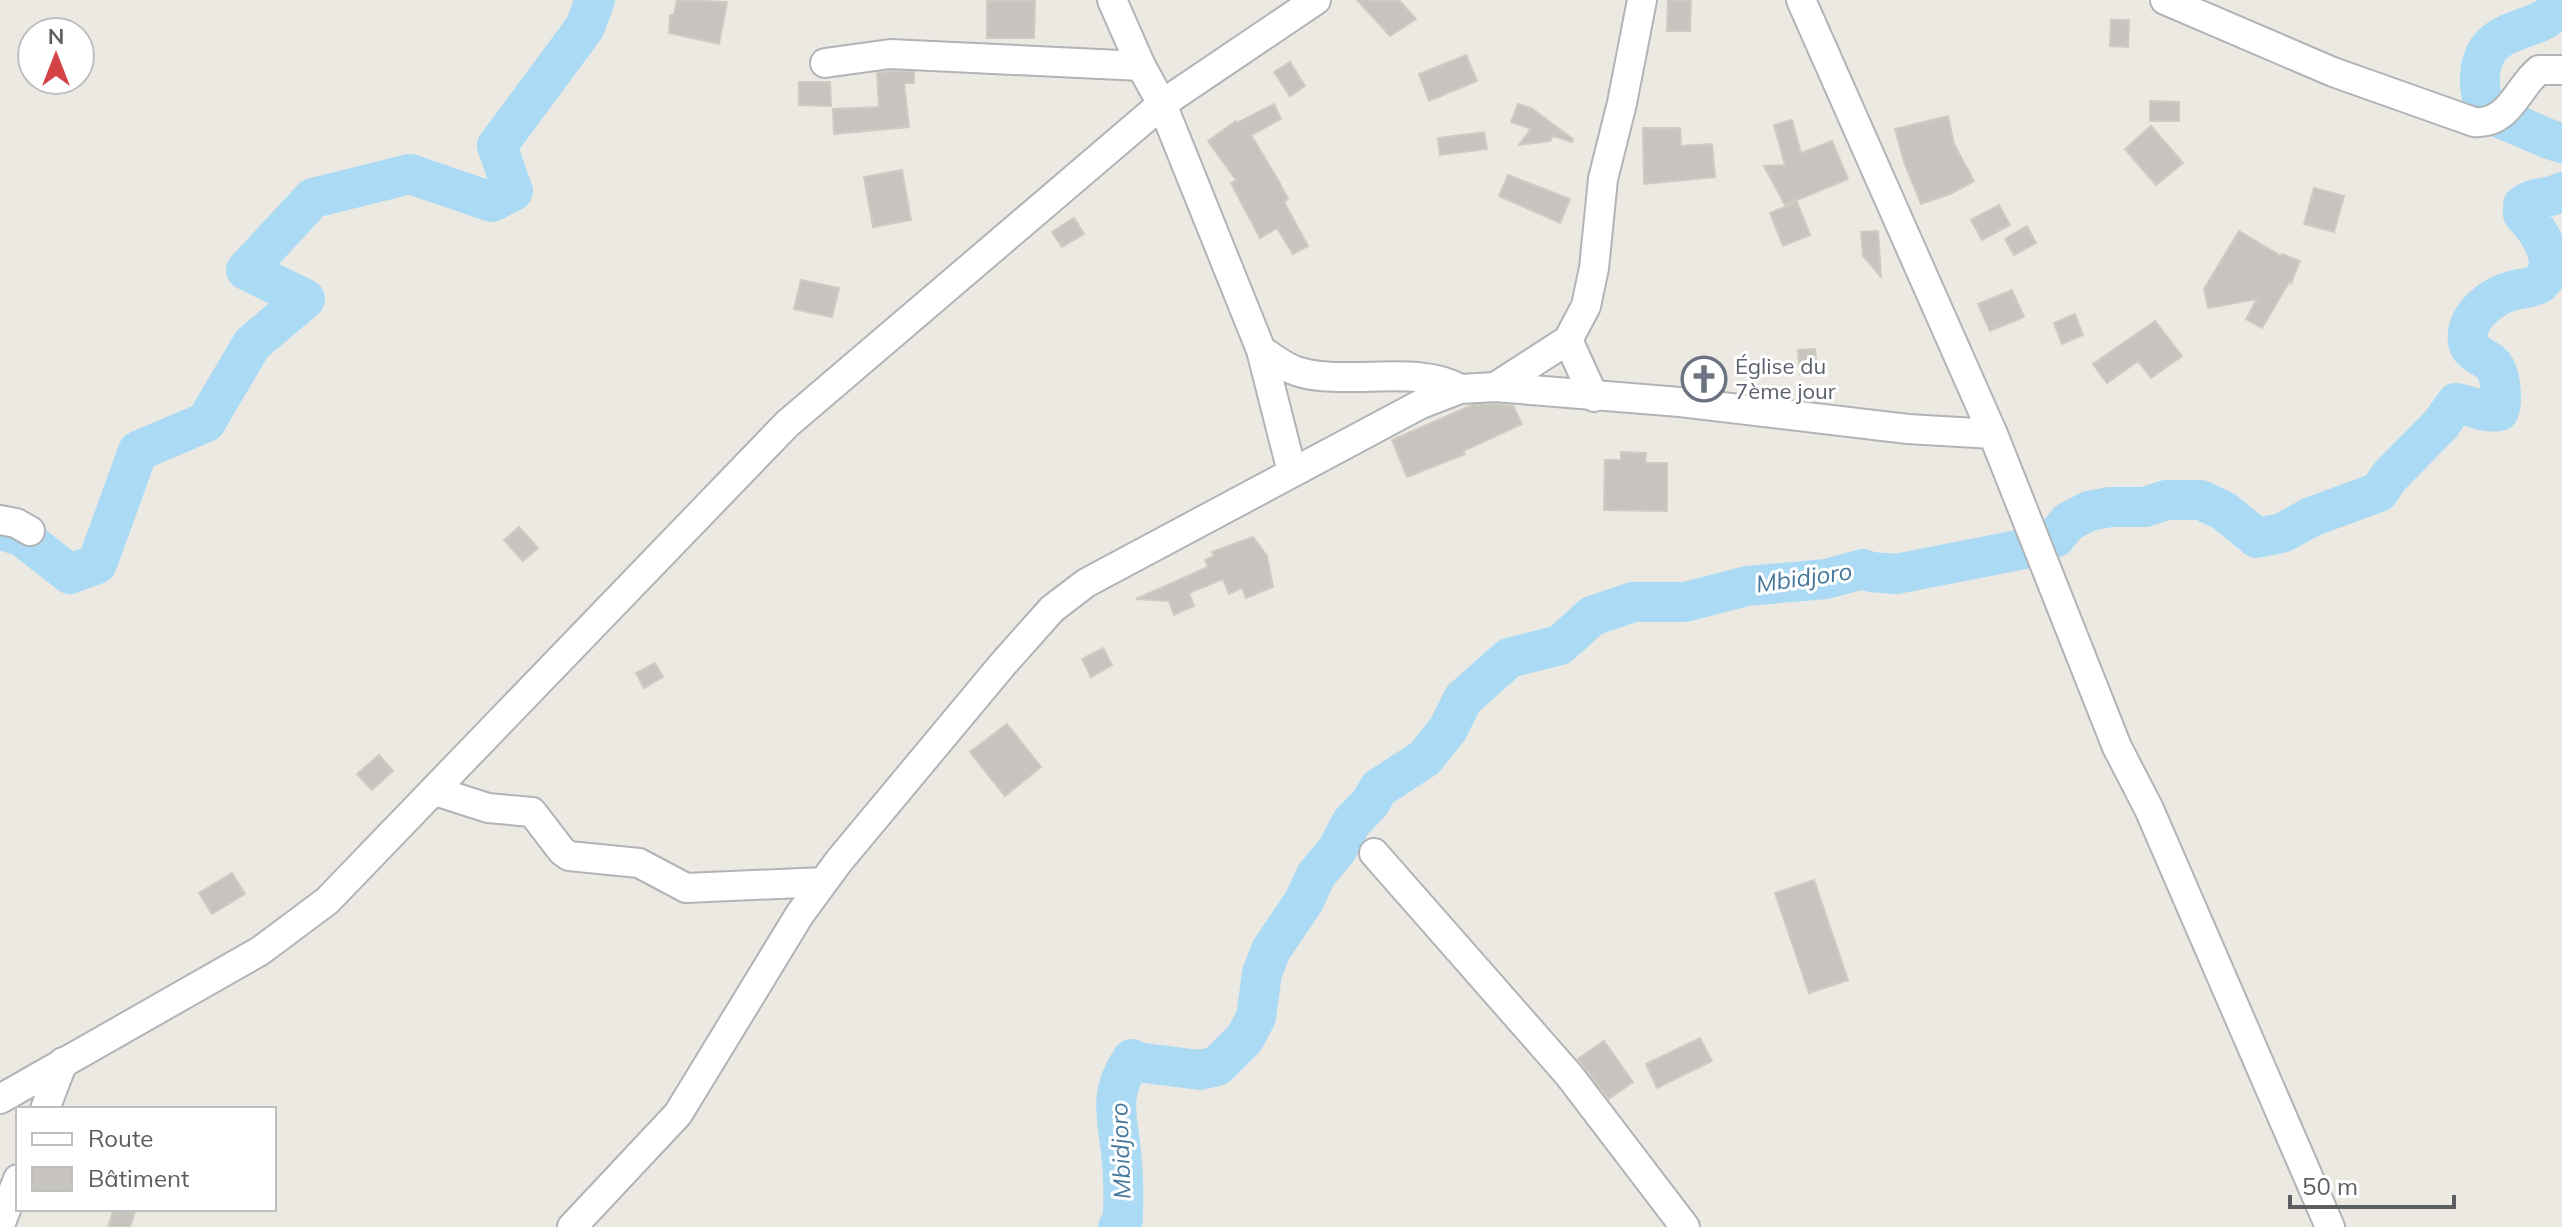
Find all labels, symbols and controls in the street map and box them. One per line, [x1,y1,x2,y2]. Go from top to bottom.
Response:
north arrow [16,16,96,96]
text: N [48,22,64,50]
place label: Église du 7ème jour [1735,352,1836,405]
church icon: Église du 7ème jour [1680,355,1728,403]
water label: Mbidjoro [1754,555,1854,599]
water label: Mbidjoro [1103,1102,1137,1200]
legend [16,1107,276,1211]
text: Route [88,1123,153,1153]
scale bar [2290,1159,2454,1209]
text: Bâtiment [88,1163,189,1193]
text: 50 m [2302,1171,2358,1201]

